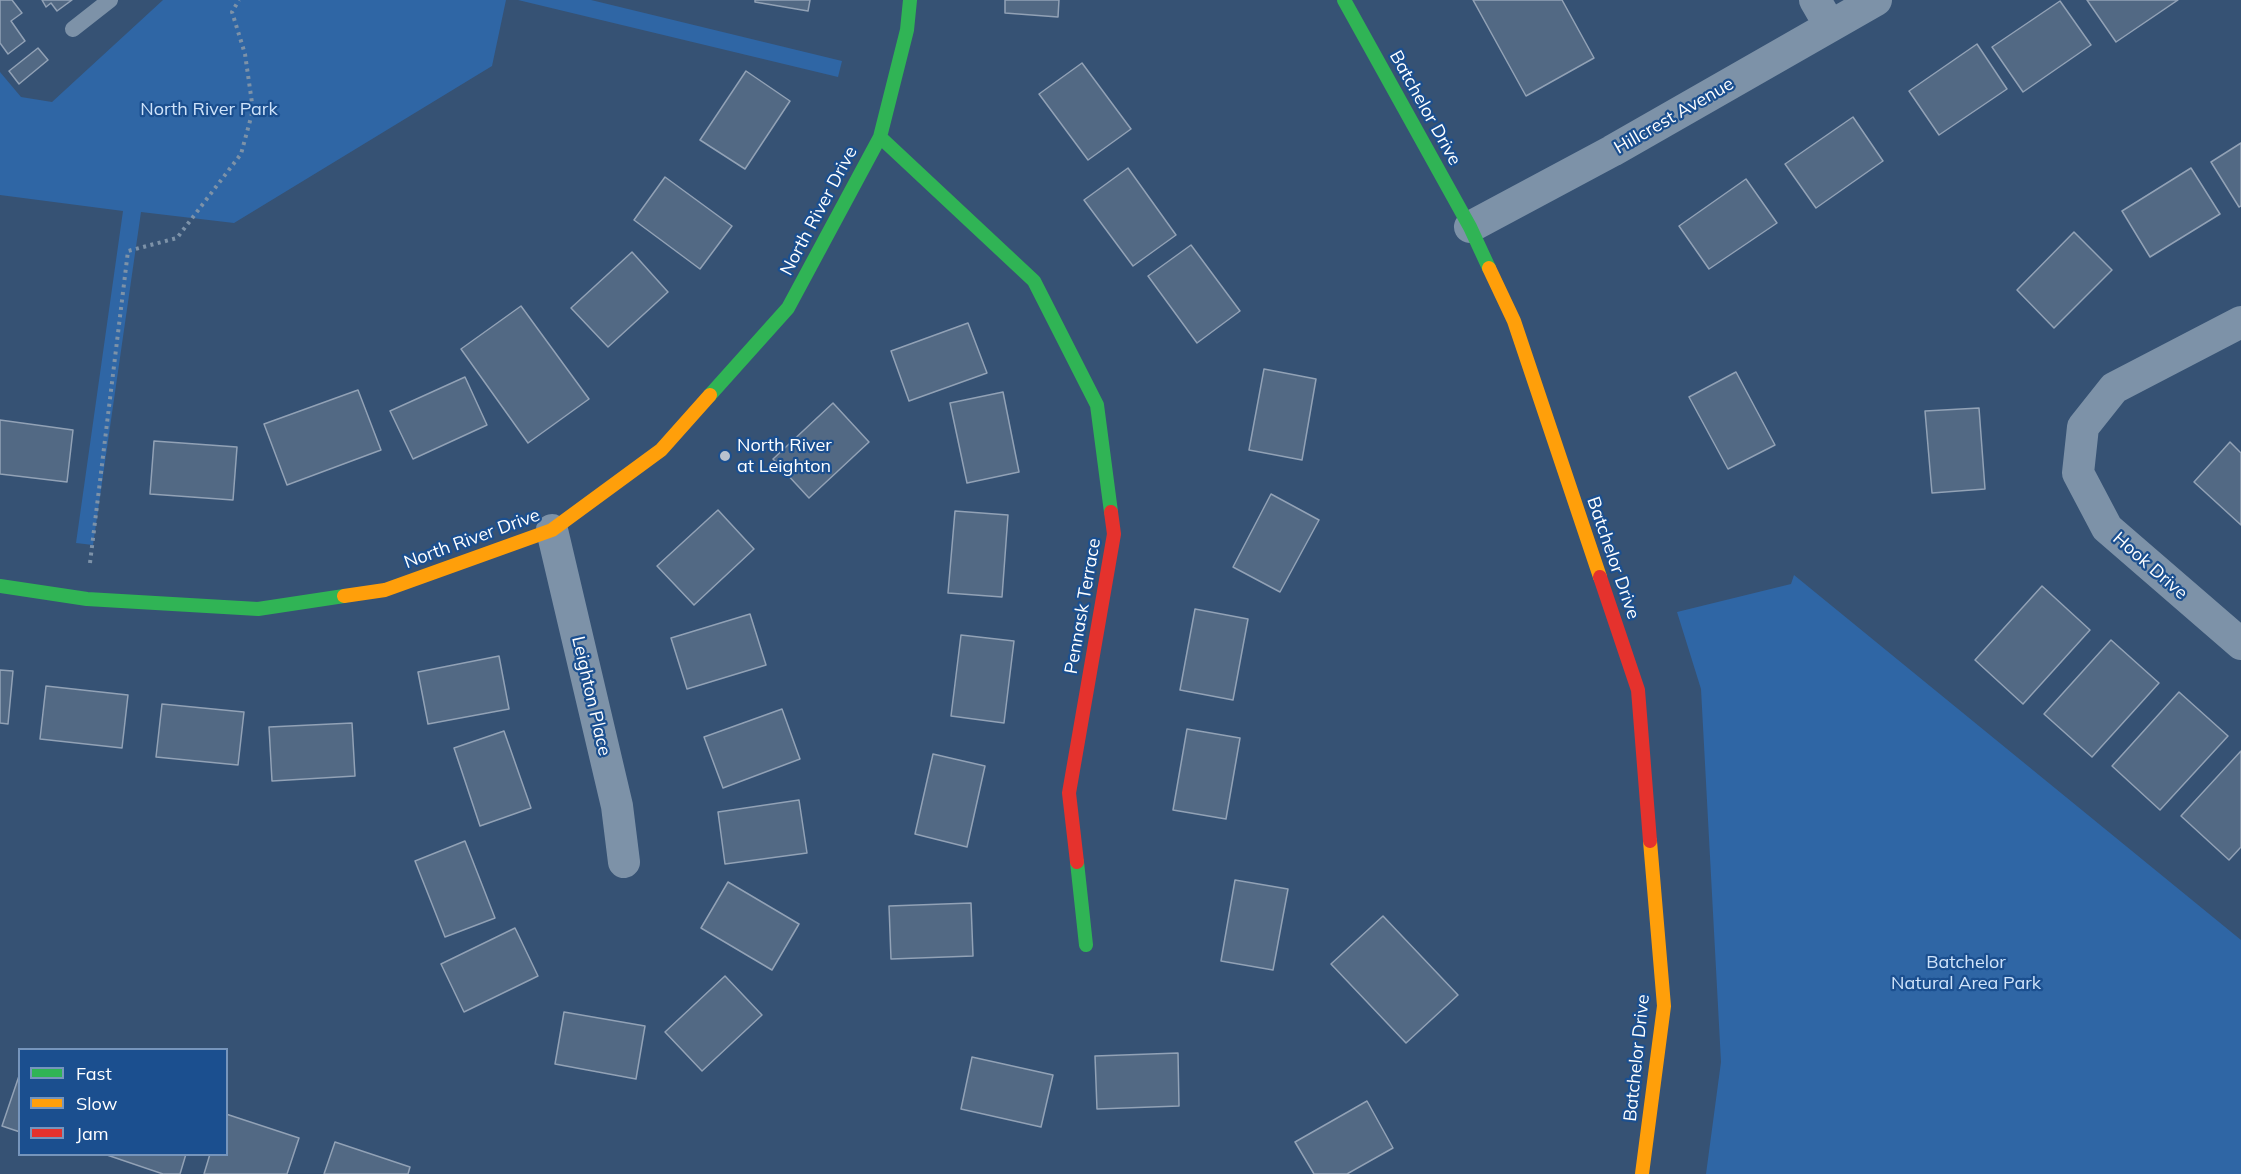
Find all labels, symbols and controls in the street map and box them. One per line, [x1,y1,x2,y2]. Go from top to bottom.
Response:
street label: Batchelor Drive [1385,47,1465,169]
street label: Hillcrest Avenue [1610,73,1738,159]
park label: North River Park [140,99,278,121]
street label: North River Drive [776,143,862,279]
place label: North River at Leighton [737,435,832,478]
marker: North River at Leighton [718,449,732,463]
street label: Batchelor Drive [1582,494,1644,622]
street label: North River Drive [401,504,543,574]
street label: Hook Drive [2108,528,2192,604]
street label: Pennask Terrace [1060,536,1106,676]
street label: Leighton Place [567,634,615,758]
park label: Batchelor Natural Area Park [1891,952,2041,994]
street label: Batchelor Drive [1620,993,1654,1123]
legend [18,1048,228,1156]
text: Fast [76,1062,112,1085]
text: Slow [76,1092,117,1115]
text: Jam [76,1122,109,1145]

